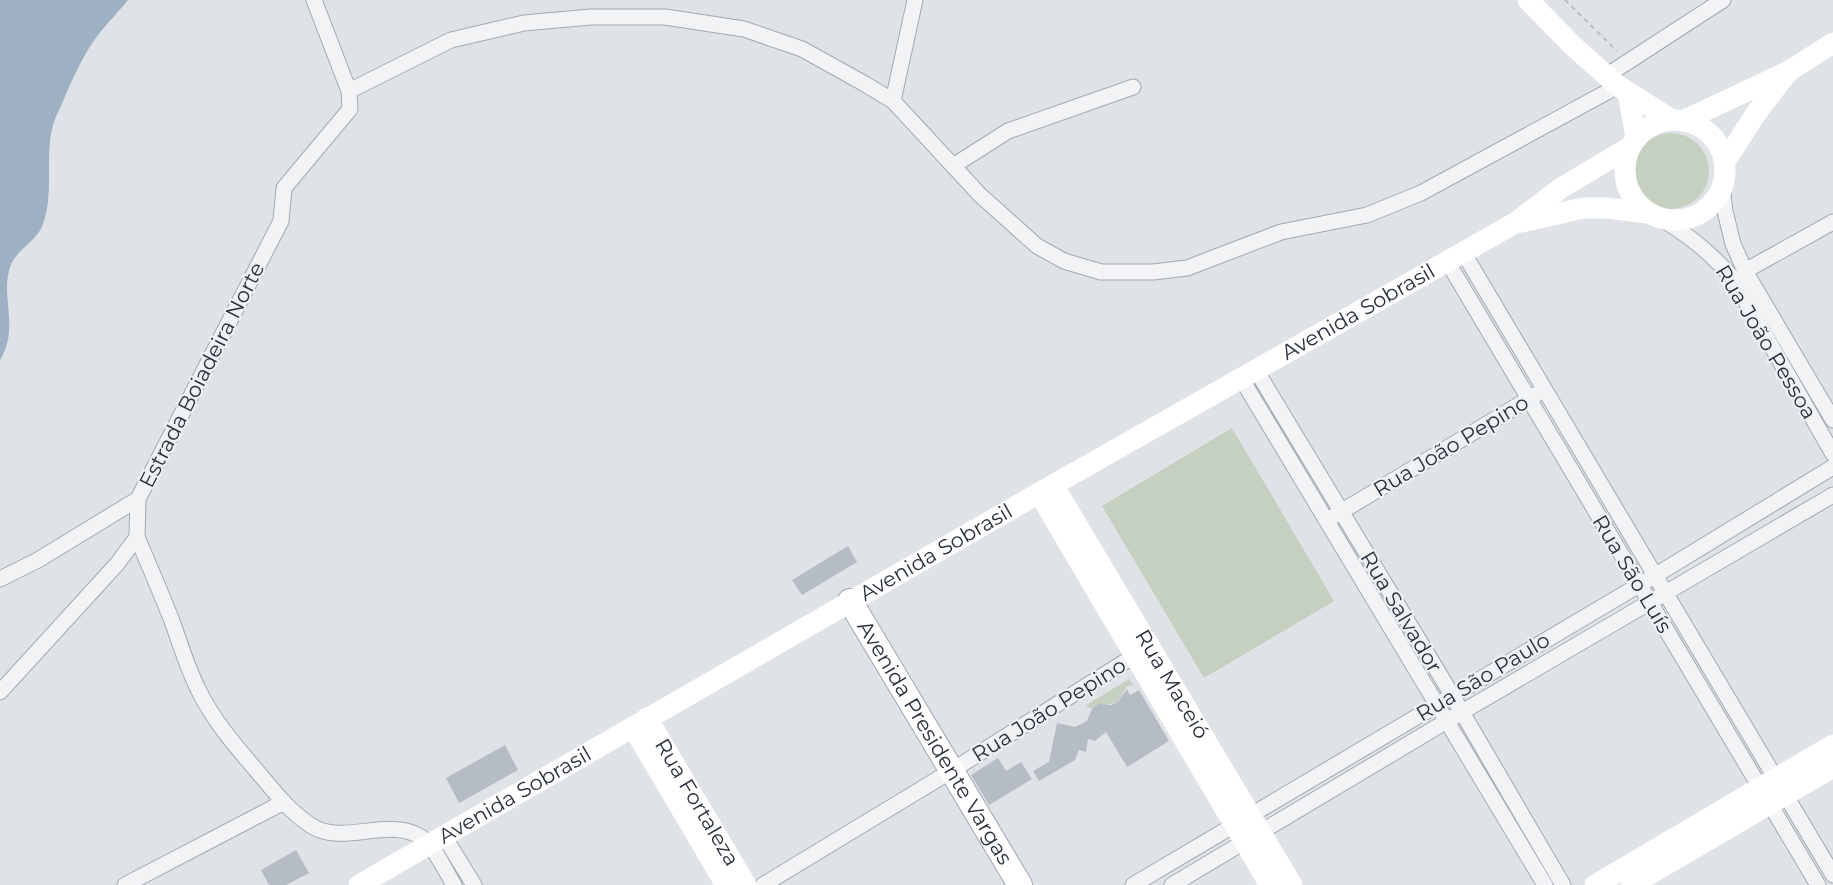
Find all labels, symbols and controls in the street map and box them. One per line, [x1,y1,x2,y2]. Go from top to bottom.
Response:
street label: Estrada Boiadeira Norte [134,258,269,492]
street label: Avenida Sobrasil [1277,258,1439,365]
street label: Rua João Pessoa [1711,260,1822,423]
street label: Rua João Pepino [1369,389,1533,502]
street label: Avenida Sobrasil [855,498,1017,606]
street label: Rua São Luís [1587,510,1677,637]
street label: Rua Salvador [1355,546,1448,677]
street label: Avenida Presidente Vargas [852,616,1018,869]
street label: Rua Maceió [1130,625,1215,743]
street label: Rua São Paulo [1411,627,1554,726]
street label: Rua João Pepino [967,652,1130,767]
street label: Rua Fortaleza [650,734,745,870]
street label: Avenida Sobrasil [434,741,596,848]

